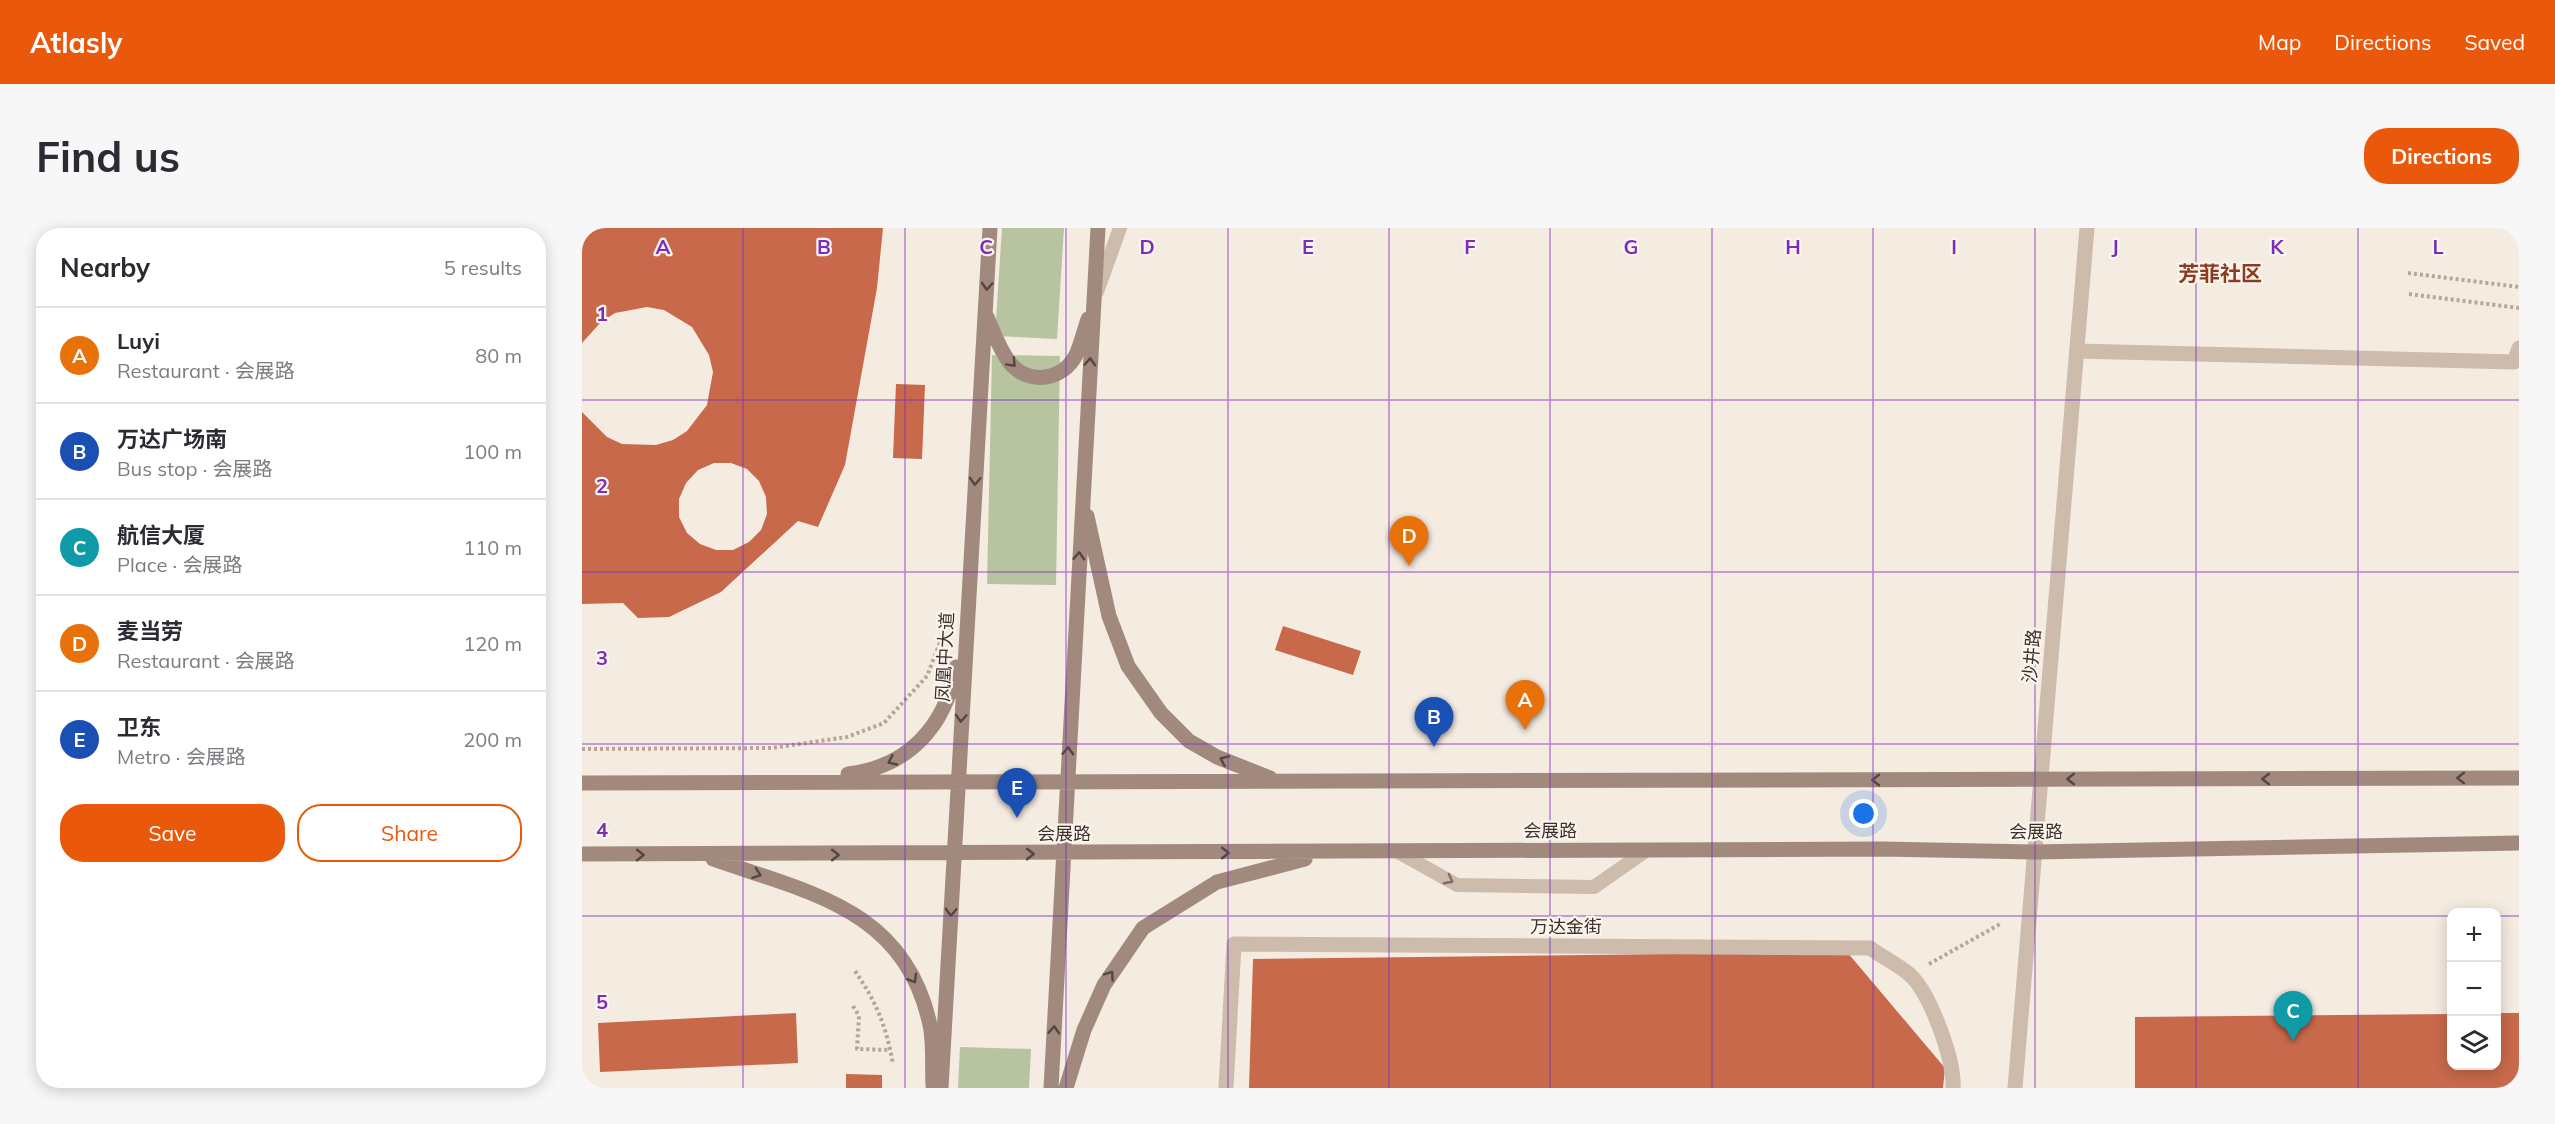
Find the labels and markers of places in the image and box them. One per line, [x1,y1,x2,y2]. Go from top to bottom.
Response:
pin: D [1390,516,1428,566]
pin: A [1506,680,1544,730]
pin: B [1414,698,1454,747]
pin: E [998,768,1036,818]
pin: C [2274,992,2312,1041]

